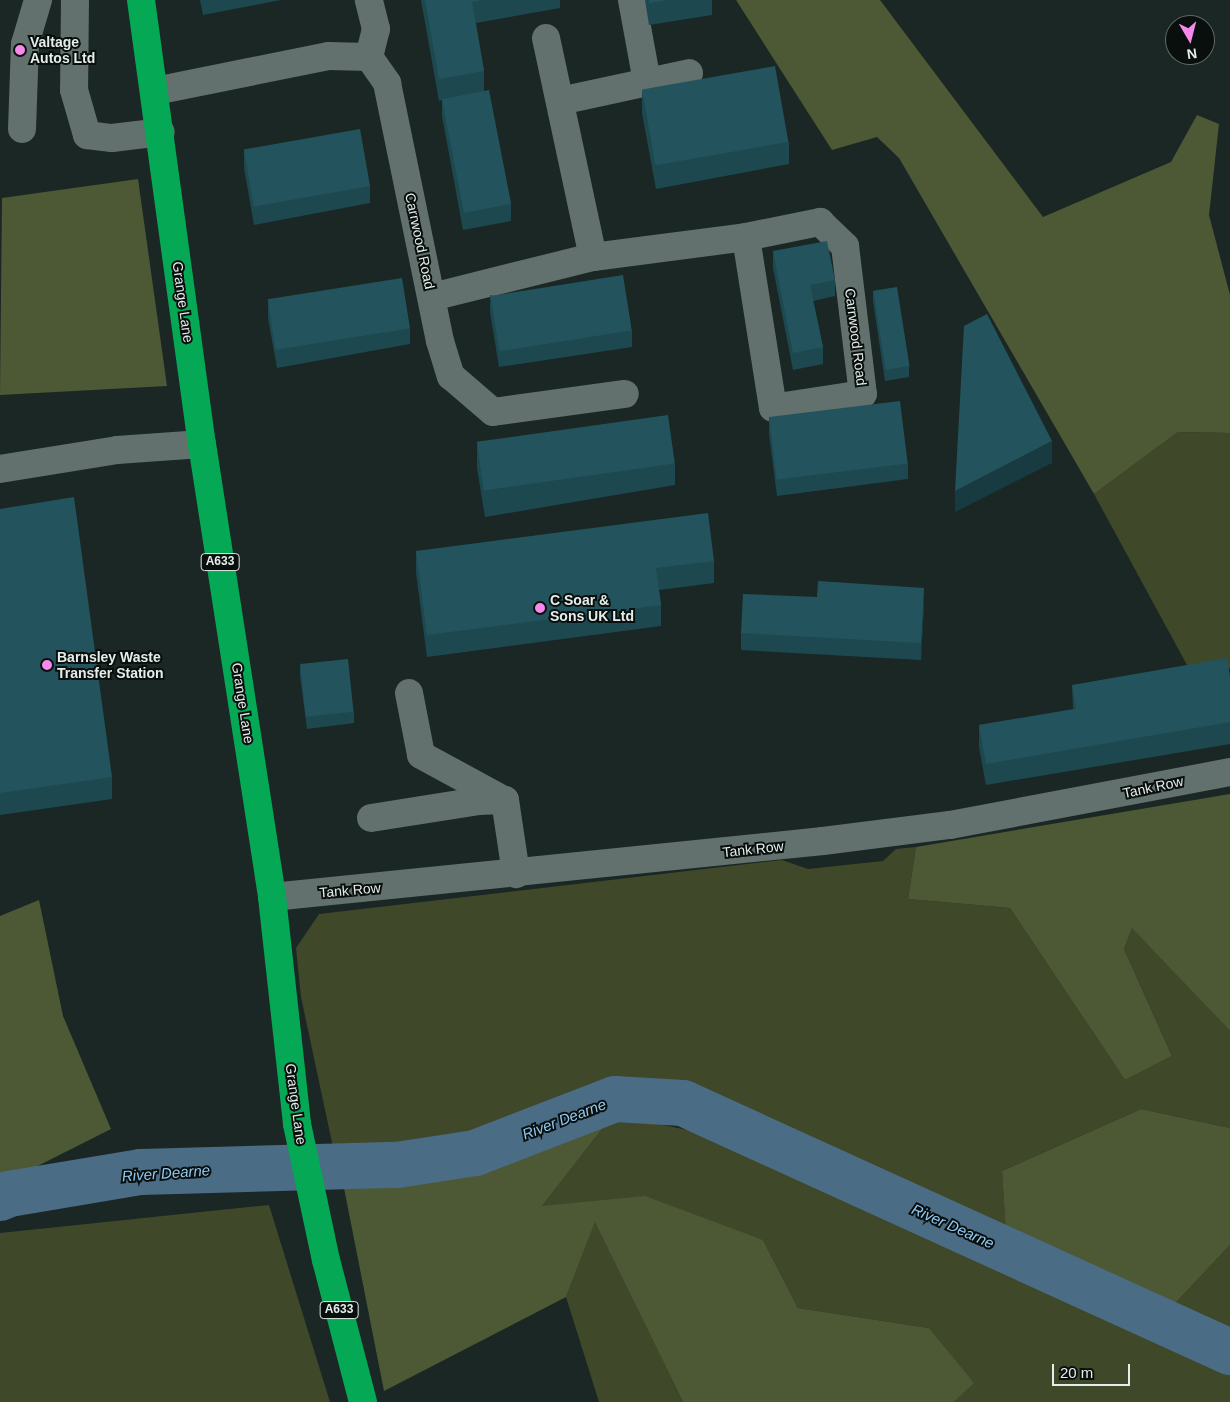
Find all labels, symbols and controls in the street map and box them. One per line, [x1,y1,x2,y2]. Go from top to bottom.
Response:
north arrow [1165,15,1215,65]
place label: Valtage Autos Ltd [30,34,95,66]
marker: Valtage Autos Ltd [14,44,26,56]
text: N [1186,45,1198,62]
street label: Carrwood Road [402,191,438,291]
street label: Grange Lane [169,260,197,344]
street label: Carrwood Road [842,287,870,387]
road number: A633 [200,552,240,572]
place label: C Soar & Sons UK Ltd [550,592,634,624]
marker: C Soar & Sons UK Ltd [534,602,546,614]
place label: Barnsley Waste Transfer Station [57,649,164,682]
marker: Barnsley Waste Transfer Station [41,659,53,671]
street label: Grange Lane [228,661,258,745]
street label: Tank Row [1121,772,1185,802]
street label: Tank Row [722,837,784,861]
street label: Tank Row [319,879,381,901]
street label: Grange Lane [282,1062,310,1146]
water label: River Dearne [520,1095,608,1143]
water label: River Dearne [121,1161,211,1185]
water label: River Dearne [909,1200,997,1252]
road number: A633 [319,1300,359,1320]
scale bar [1055,1354,1132,1386]
text: 20 m [1060,1364,1093,1381]

